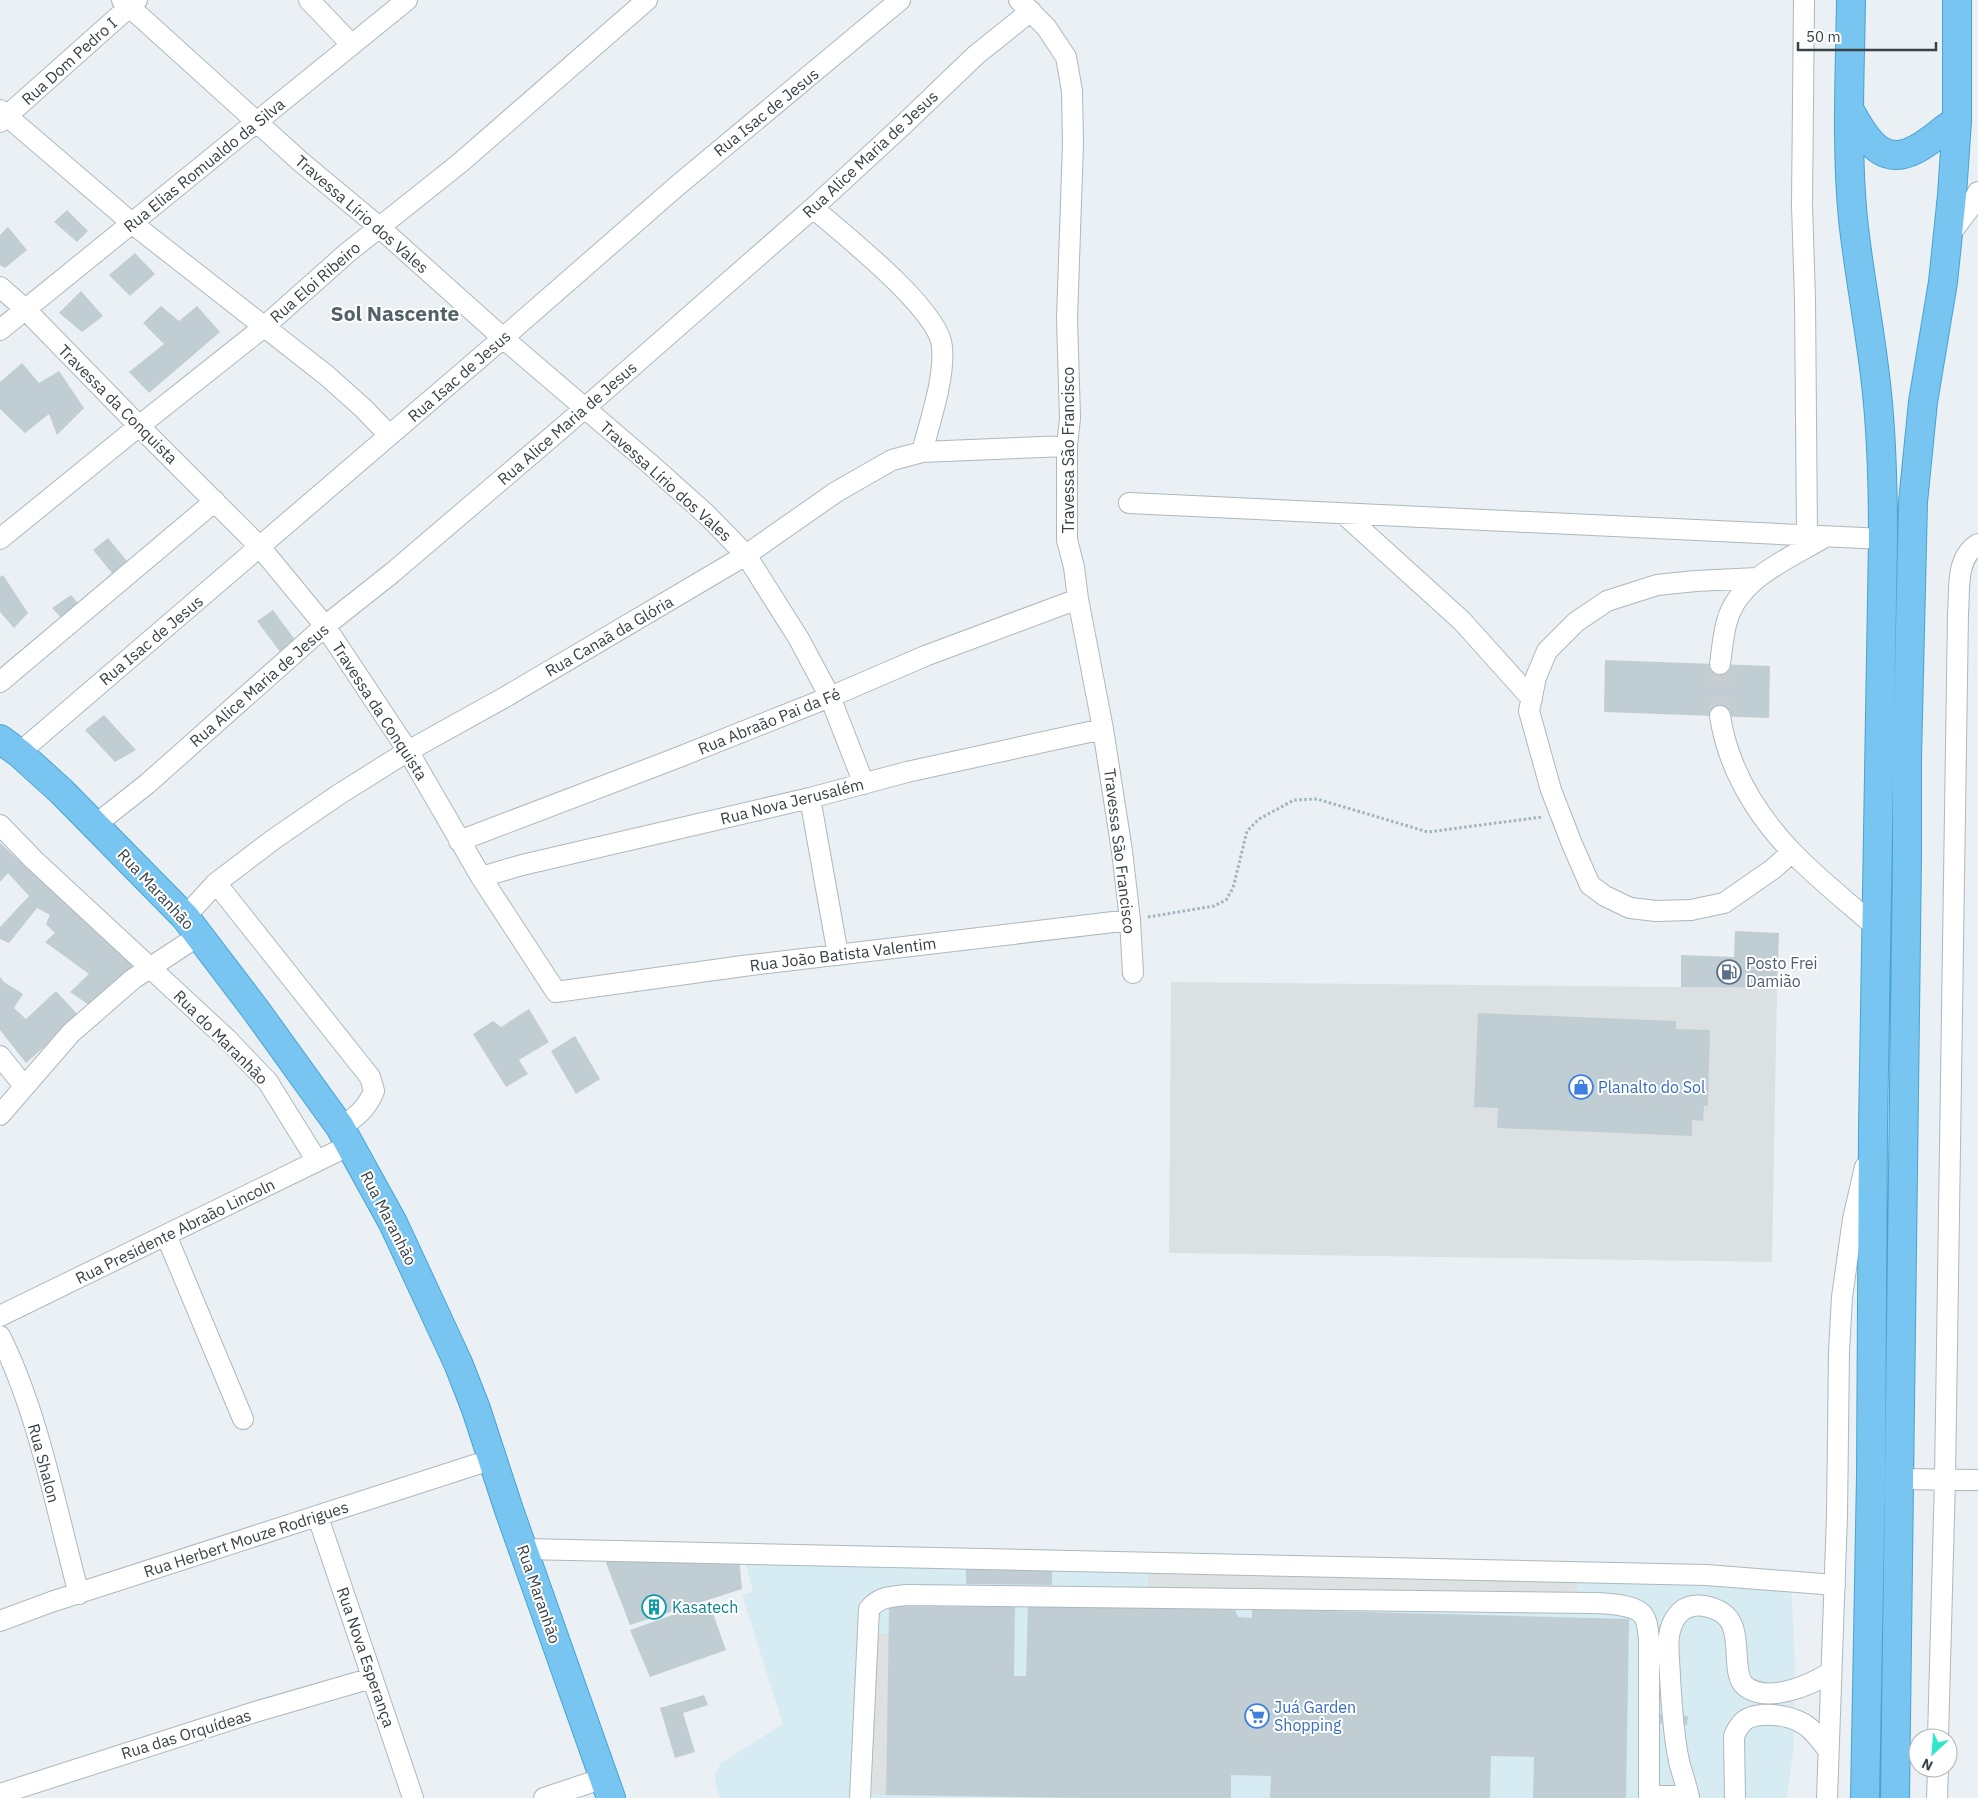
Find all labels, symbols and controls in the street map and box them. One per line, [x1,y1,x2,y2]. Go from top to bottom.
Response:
street label: Rua Dom Pedro I [17,13,121,109]
scale bar [1798,20,1936,52]
text: 50 m [1806,27,1841,46]
street label: Rua Isac de Jesus [709,63,823,161]
street label: Rua Alice Maria de Jesus [798,86,942,222]
street label: Rua Elias Romualdo da Silva [119,93,289,236]
street label: Travessa Lírio dos Vales [291,151,433,277]
street label: Rua Eloi Ribeiro [266,237,364,327]
district label: Sol Nascente [331,299,460,327]
street label: Rua Isac de Jesus [404,326,514,426]
street label: Travessa da Conquista [54,340,182,468]
street label: Rua Alice Maria de Jesus [493,357,641,489]
street label: Travessa São Francisco [1058,367,1078,533]
street label: Travessa Lírio dos Vales [596,417,736,545]
street label: Rua Isac de Jesus [95,591,207,689]
street label: Rua Canaã da Glória [541,591,677,681]
street label: Rua Alice Maria de Jesus [185,619,333,751]
street label: Travessa da Conquista [328,638,432,784]
street label: Rua Abraão Pai da Fé [695,683,843,759]
street label: Travessa São Francisco [1100,767,1140,935]
street label: Rua Nova Jerusalém [718,773,866,829]
street label: Rua Maranhão [113,844,199,934]
street label: Rua João Batista Valentim [749,933,937,975]
place label: Posto Frei Damião [1746,953,1818,991]
fuel station icon: Posto Frei Damião [1716,959,1742,985]
street label: Rua do Maranhão [170,986,272,1088]
shop icon: Planalto do Sol [1568,1074,1594,1100]
place label: Planalto do Sol [1598,1077,1705,1097]
street label: Rua Maranhão [357,1167,421,1269]
street label: Rua Presidente Abraão Lincoln [72,1174,278,1288]
street label: Rua Shalon [24,1421,64,1505]
street label: Rua Herbert Mouze Rodrigues [141,1496,351,1582]
street label: Rua Maranhão [513,1542,565,1646]
street label: Rua Nova Esperança [333,1584,400,1730]
building icon: Kasatech [641,1594,667,1620]
place label: Kasatech [672,1597,738,1617]
place label: Juá Garden Shopping [1274,1697,1356,1735]
supermarket icon: Juá Garden Shopping [1244,1703,1270,1729]
street label: Rua das Orquídeas [119,1705,253,1763]
north arrow [1908,1728,1958,1778]
text: N [1919,1754,1936,1775]

